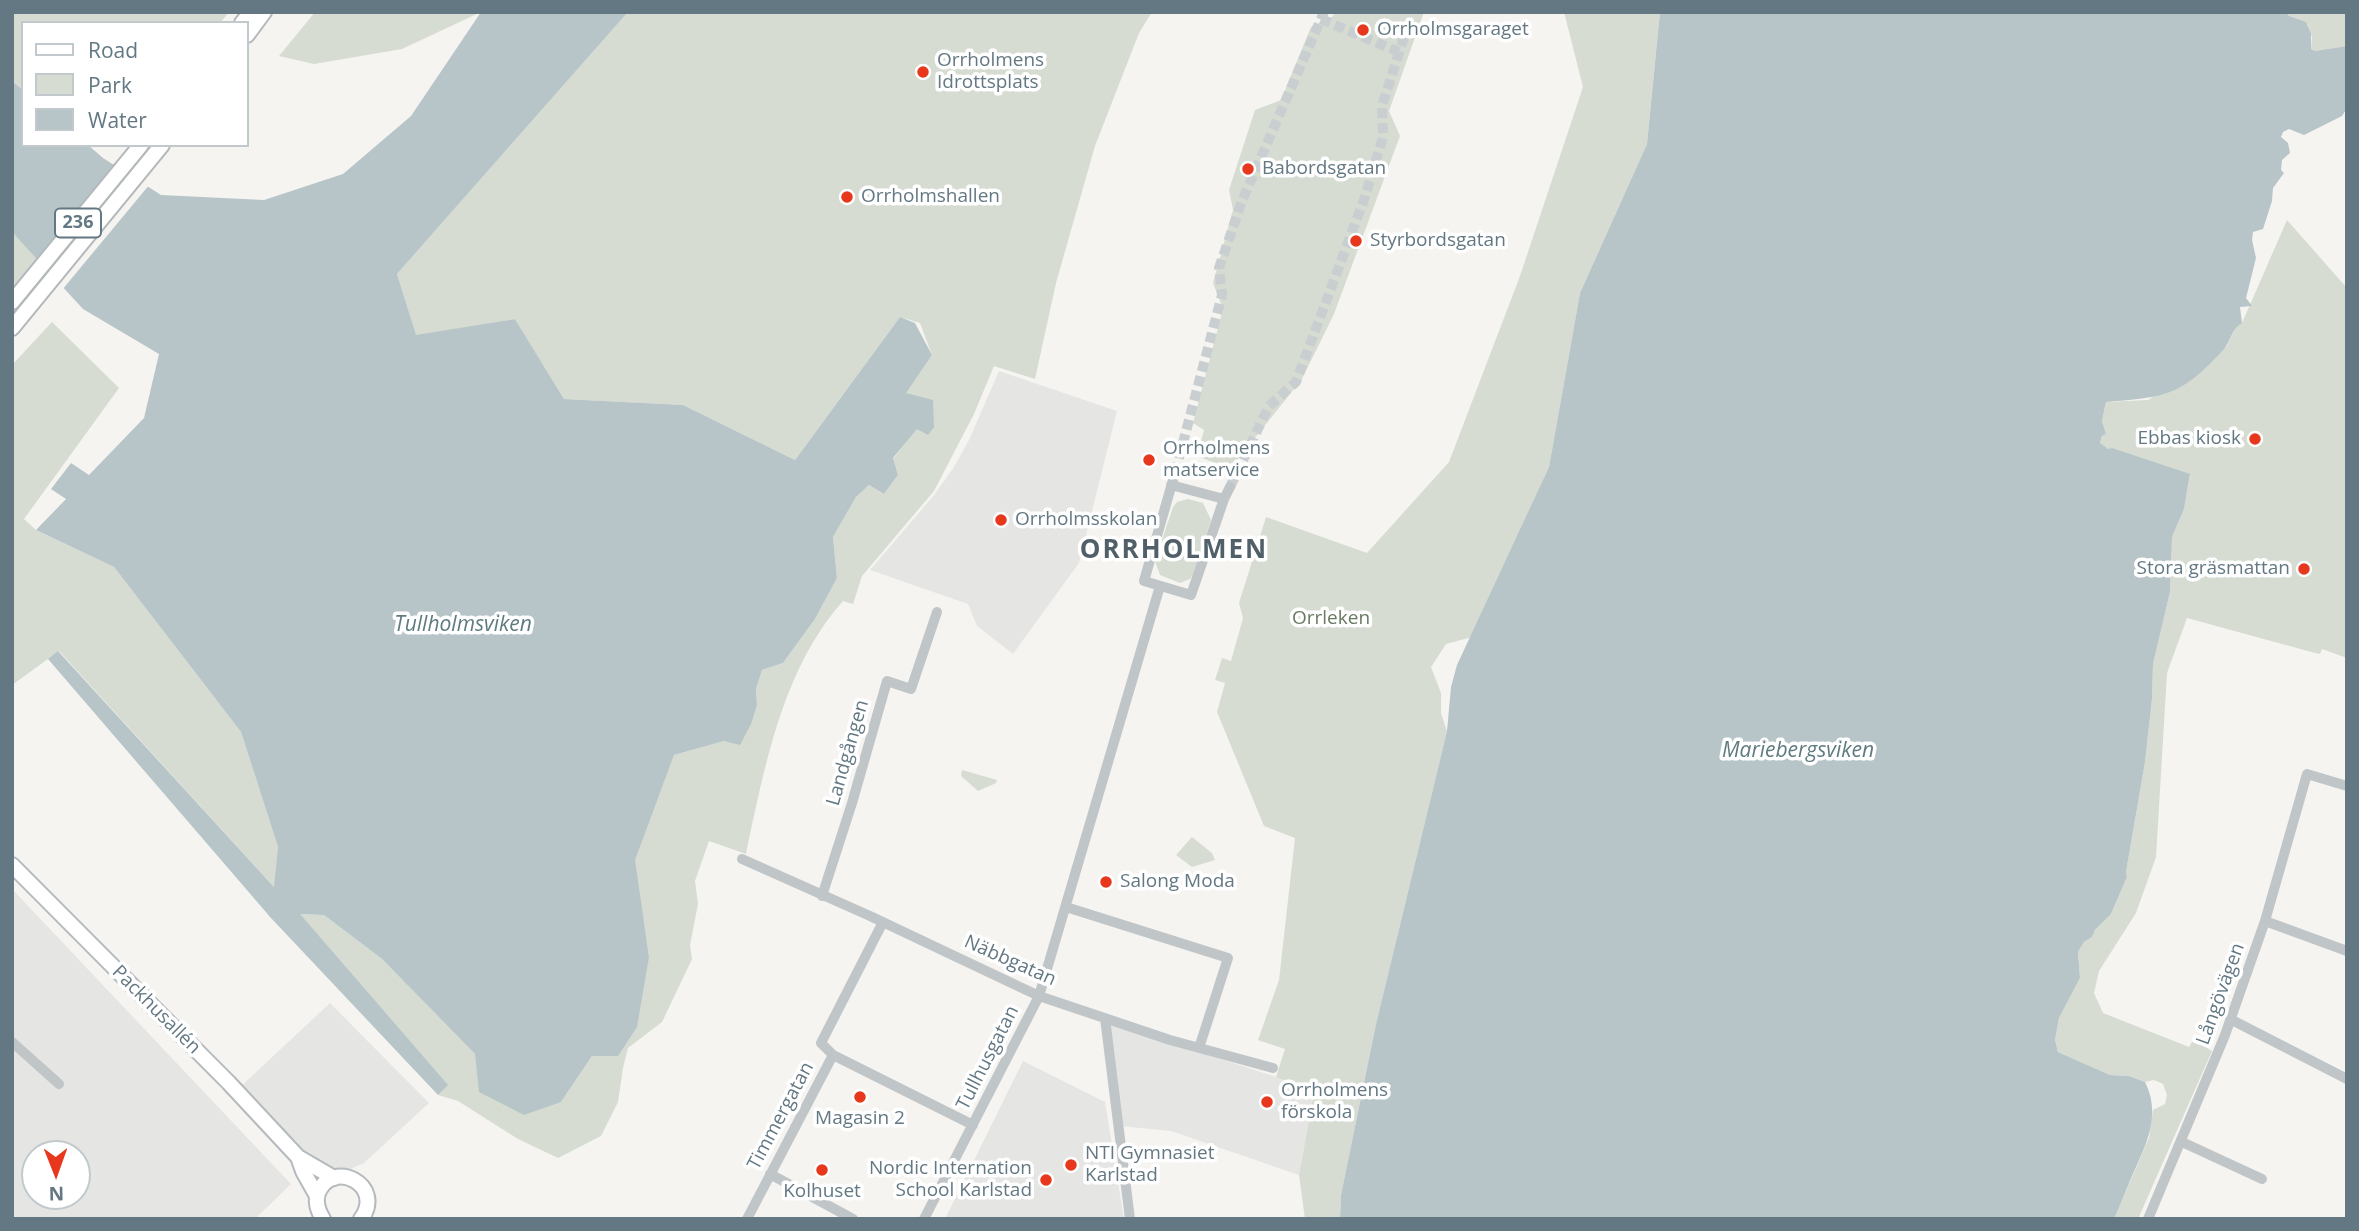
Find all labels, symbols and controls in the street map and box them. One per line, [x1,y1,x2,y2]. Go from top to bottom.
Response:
place label: Orrholmsgaraget [1377,19,1529,41]
legend [21,21,248,147]
marker: Orrholmsgaraget [1355,22,1371,38]
text: Road [88,36,138,64]
place label: Orrholmens Idrottsplats [937,50,1044,94]
marker: Orrholmens Idrottsplats [915,64,931,80]
text: Park [88,71,132,99]
text: Water [88,106,147,134]
place label: Babordsgatan [1262,158,1386,180]
marker: Babordsgatan [1240,161,1256,177]
place label: Orrholmshallen [861,186,1000,208]
marker: Orrholmshallen [839,189,855,205]
road number: 236 [55,208,101,238]
place label: Styrbordsgatan [1370,230,1506,252]
marker: Styrbordsgatan [1348,233,1364,249]
place label: Ebbas kiosk [2137,428,2241,450]
marker: Ebbas kiosk [2247,431,2263,447]
place label: Orrholmens matservice [1163,438,1270,482]
marker: Orrholmens matservice [1141,452,1157,468]
place label: Orrholmsskolan [1015,509,1157,531]
marker: Orrholmsskolan [993,512,1009,528]
district label: ORRHOLMEN [1081,535,1267,567]
place label: Stora gräsmattan [2137,558,2290,580]
marker: Stora gräsmattan [2296,561,2312,577]
park label: Orrleken [1292,608,1370,630]
water label: Tullholmsviken [394,612,532,638]
street label: Landgången [822,698,874,808]
water label: Mariebergsviken [1722,738,1874,764]
place label: Salong Moda [1120,871,1235,893]
marker: Salong Moda [1098,874,1114,890]
street label: Näbbgatan [961,931,1059,991]
street label: Långövägen [2192,940,2250,1048]
street label: Packhusallén [107,961,205,1059]
street label: Tullhusgatan [952,1002,1024,1114]
street label: Timmergatan [743,1058,819,1174]
place label: Orrholmens förskola [1281,1080,1388,1124]
marker: Magasin 2 [852,1089,868,1105]
marker: Orrholmens förskola [1259,1094,1275,1110]
place label: Magasin 2 [815,1108,905,1130]
north arrow [21,1140,91,1210]
place label: NTI Gymnasiet Karlstad [1085,1143,1214,1187]
marker: NTI Gymnasiet Karlstad [1063,1157,1079,1173]
place label: Nordic Internation School Karlstad [869,1158,1032,1202]
marker: Kolhuset [814,1162,830,1178]
marker: Nordic Internation School Karlstad [1038,1172,1054,1188]
text: N [48,1181,64,1207]
place label: Kolhuset [783,1181,861,1203]

